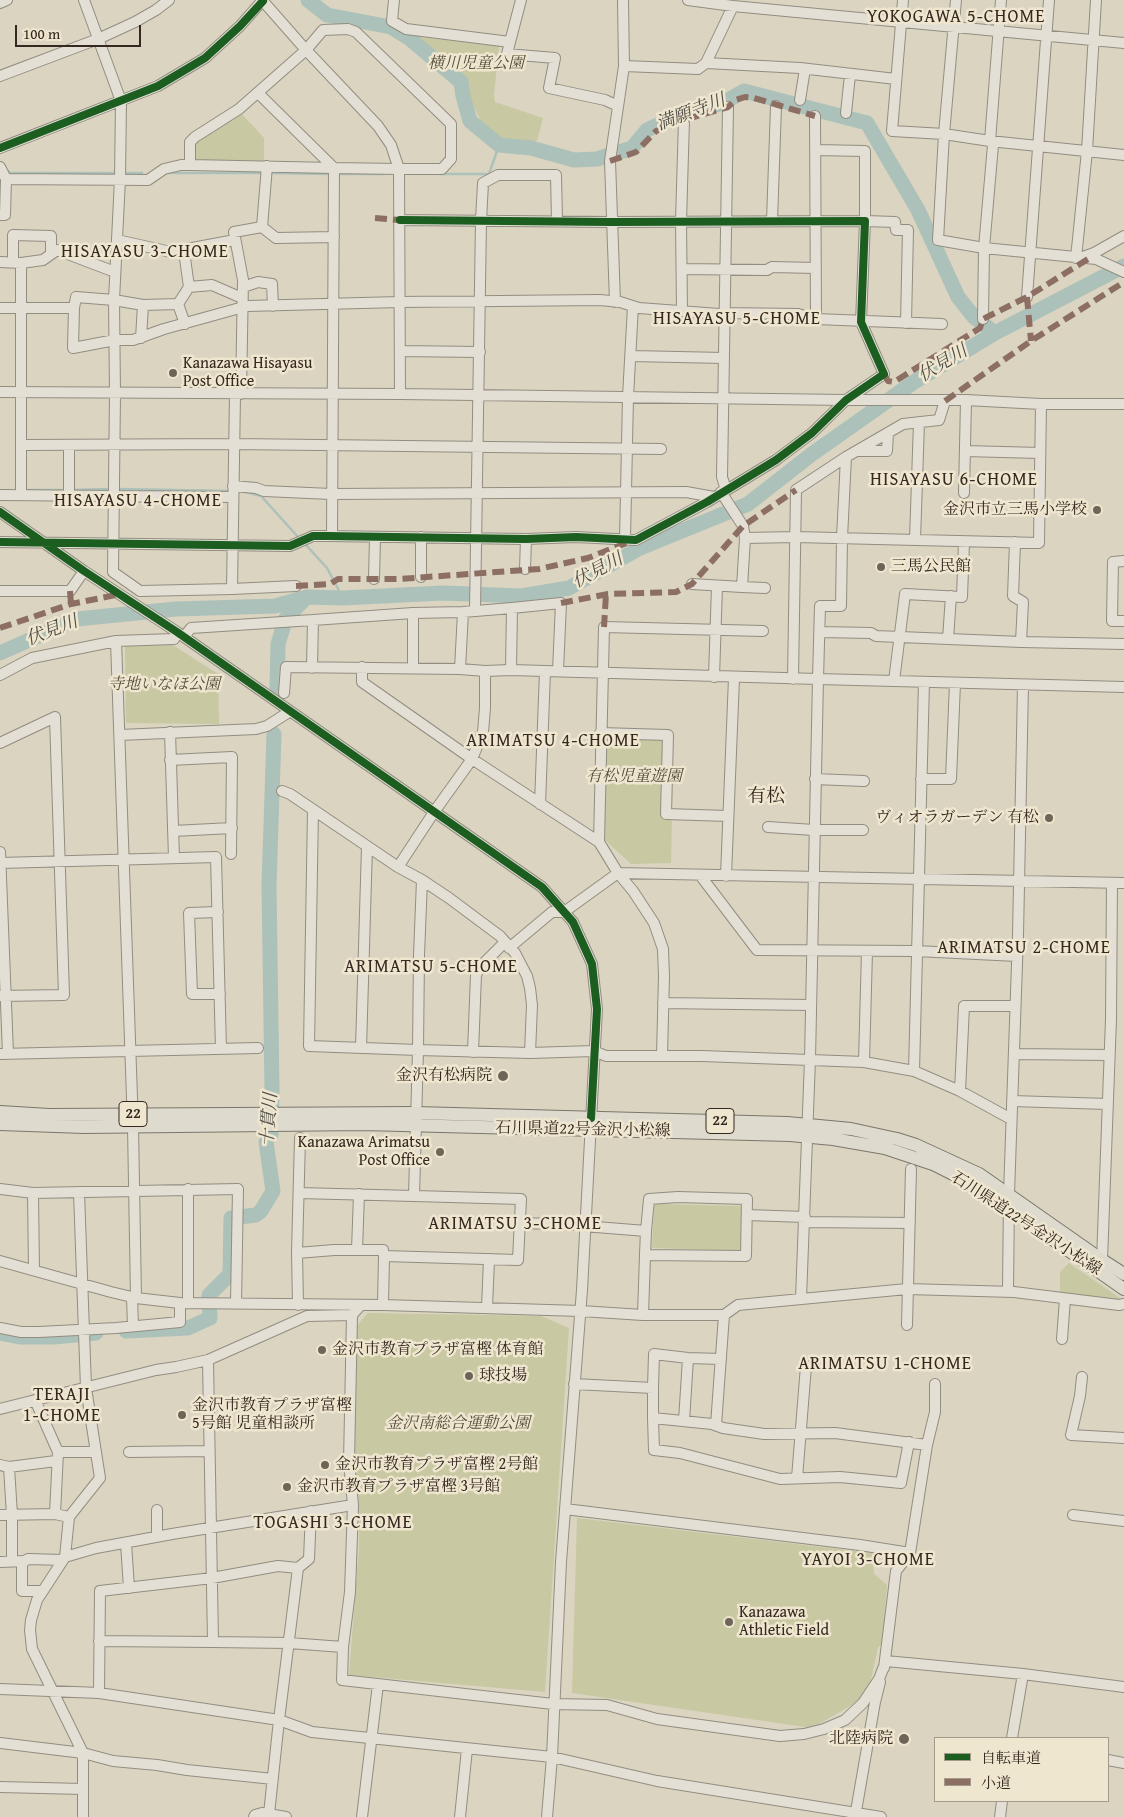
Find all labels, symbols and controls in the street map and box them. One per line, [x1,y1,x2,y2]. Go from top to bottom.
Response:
district label: YOKOGAWA 5-CHOME [865,6,1047,28]
scale bar [18,15,144,47]
text: 100 m [23,23,60,44]
park label: 横川児童公園 [428,54,524,74]
water label: 満願寺川 [654,90,728,136]
district label: HISAYASU 3-CHOME [59,241,231,263]
district label: HISAYASU 5-CHOME [651,308,823,330]
water label: 伏見川 [914,341,972,387]
place label: Kanazawa Hisayasu Post Office [183,354,312,392]
marker: Kanazawa Hisayasu Post Office [167,367,179,379]
district label: HISAYASU 6-CHOME [868,469,1040,491]
district label: HISAYASU 4-CHOME [52,490,224,512]
place label: 金沢市立三馬小学校 [943,500,1087,520]
marker: 金沢市立三馬小学校 [1091,504,1103,516]
water label: 伏見川 [569,549,627,593]
place label: 三馬公民館 [891,557,971,577]
marker: 三馬公民館 [875,561,887,573]
water label: 伏見川 [23,611,81,651]
park label: 寺地いなほ公園 [108,675,220,695]
district label: ARIMATSU 4-CHOME [464,730,642,752]
park label: 有松児童遊園 [586,767,682,787]
district label: 有松 [747,786,785,808]
place label: ヴィオラガーデン 有松 [875,808,1039,828]
marker: ヴィオラガーデン 有松 [1043,812,1055,824]
district label: ARIMATSU 2-CHOME [935,937,1113,959]
district label: ARIMATSU 5-CHOME [342,956,520,978]
place label: 金沢有松病院 [396,1066,492,1086]
marker: 金沢有松病院 [496,1069,510,1083]
water label: 十貫川 [257,1092,283,1148]
road number: 22 [119,1102,147,1126]
road number: 22 [706,1108,734,1134]
street label: 石川県道22号金沢小松線 [495,1119,671,1141]
place label: Kanazawa Arimatsu Post Office [298,1133,430,1171]
marker: Kanazawa Arimatsu Post Office [434,1146,446,1158]
street label: 石川県道22号金沢小松線 [947,1168,1105,1280]
district label: ARIMATSU 3-CHOME [426,1213,604,1235]
place label: 金沢市教育プラザ富樫 体育館 [332,1340,544,1360]
marker: 金沢市教育プラザ富樫 体育館 [316,1344,328,1356]
district label: ARIMATSU 1-CHOME [796,1353,974,1375]
place label: 球技場 [479,1366,527,1386]
marker: 球技場 [463,1370,475,1382]
district label: TERAJI 1-CHOME [22,1384,102,1426]
place label: 金沢市教育プラザ富樫 5号館 児童相談所 [192,1396,352,1434]
marker: 金沢市教育プラザ富樫 5号館 児童相談所 [176,1409,188,1421]
park label: 金沢南総合運動公園 [386,1414,530,1434]
place label: 金沢市教育プラザ富樫 2号館 [335,1455,538,1475]
marker: 金沢市教育プラザ富樫 2号館 [319,1459,331,1471]
place label: 金沢市教育プラザ富樫 3号館 [297,1477,500,1497]
marker: 金沢市教育プラザ富樫 3号館 [281,1481,293,1493]
district label: TOGASHI 3-CHOME [252,1512,414,1534]
district label: YAYOI 3-CHOME [800,1549,936,1571]
place label: Kanazawa Athletic Field [739,1603,829,1641]
marker: Kanazawa Athletic Field [723,1616,735,1628]
place label: 北陸病院 [829,1729,893,1749]
marker: 北陸病院 [897,1732,911,1746]
legend [934,1737,1109,1802]
text: 自転車道 [981,1747,1041,1768]
text: 小道 [981,1772,1011,1793]

